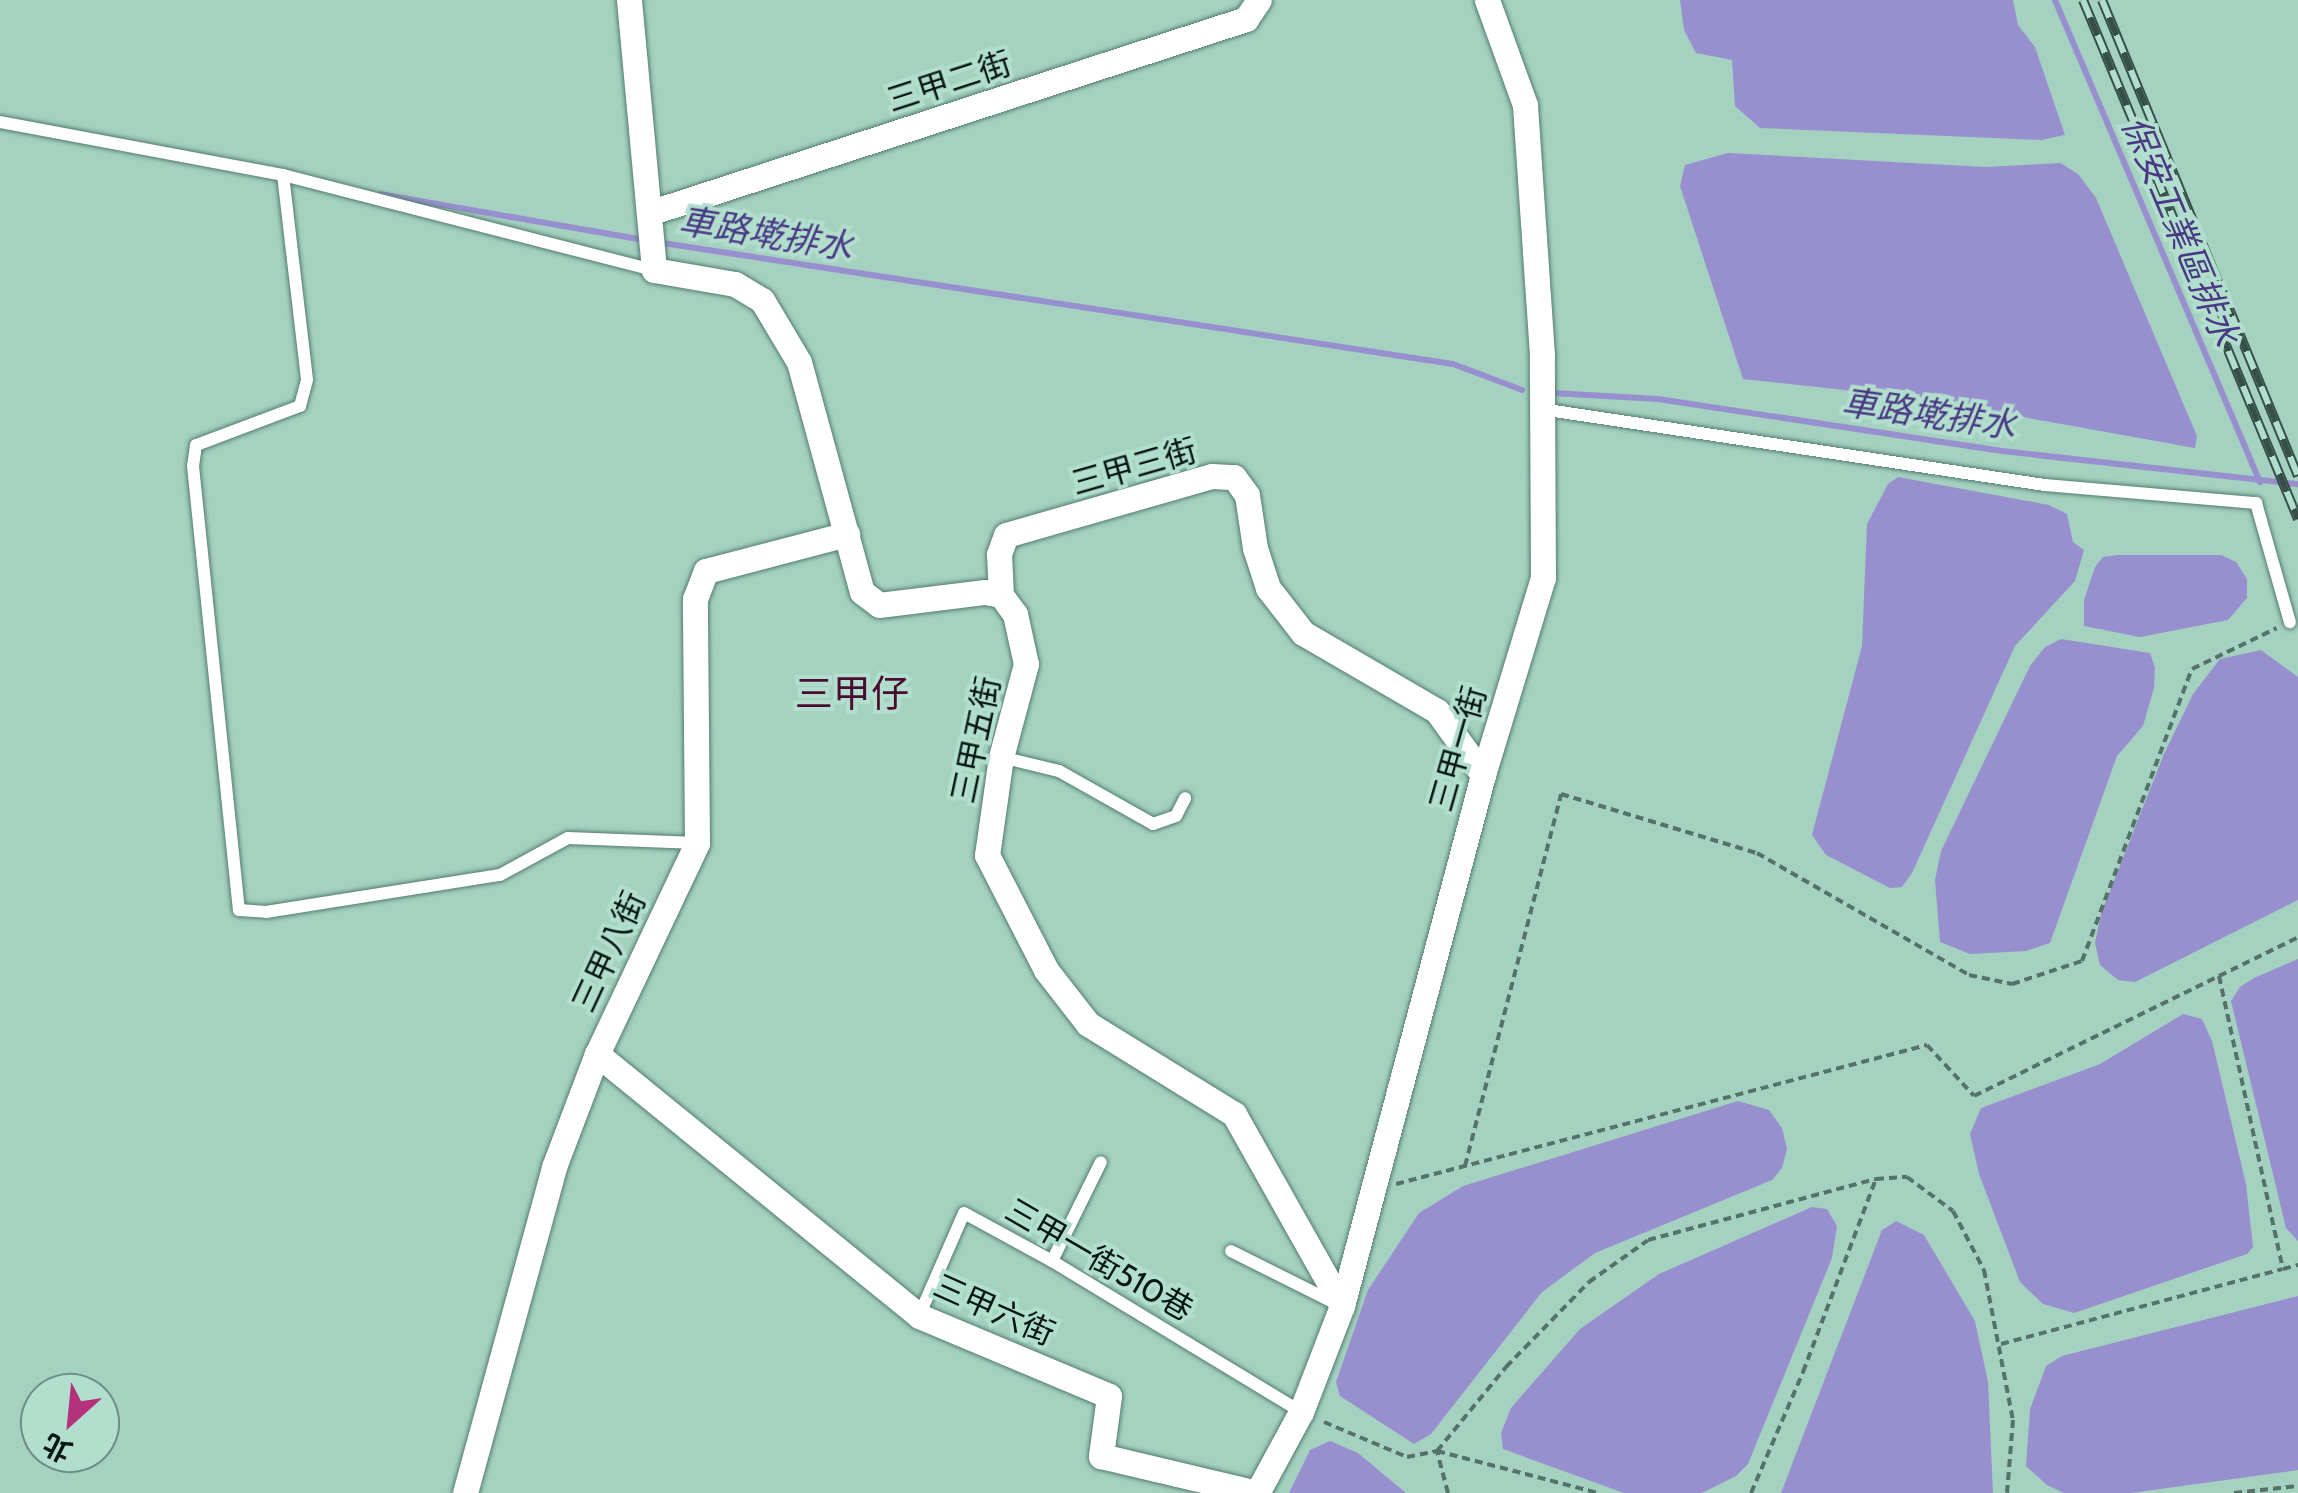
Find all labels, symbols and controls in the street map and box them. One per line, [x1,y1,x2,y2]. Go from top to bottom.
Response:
street label: 三甲二街 [882,44,1016,120]
water label: 保安工業區排水 [2113,110,2247,352]
water label: 車路墘排水 [676,200,856,268]
water label: 車路墘排水 [1839,381,2019,447]
street label: 三甲三街 [1067,431,1201,503]
district label: 三甲仔 [795,671,909,717]
street label: 三甲五街 [944,673,1008,807]
street label: 三甲一街 [1422,682,1494,816]
street label: 三甲八街 [565,886,653,1018]
street label: 三甲一街510巷 [998,1191,1200,1329]
street label: 三甲六街 [928,1266,1060,1354]
north arrow [20,1373,120,1473]
text: 北 [37,1426,77,1469]

